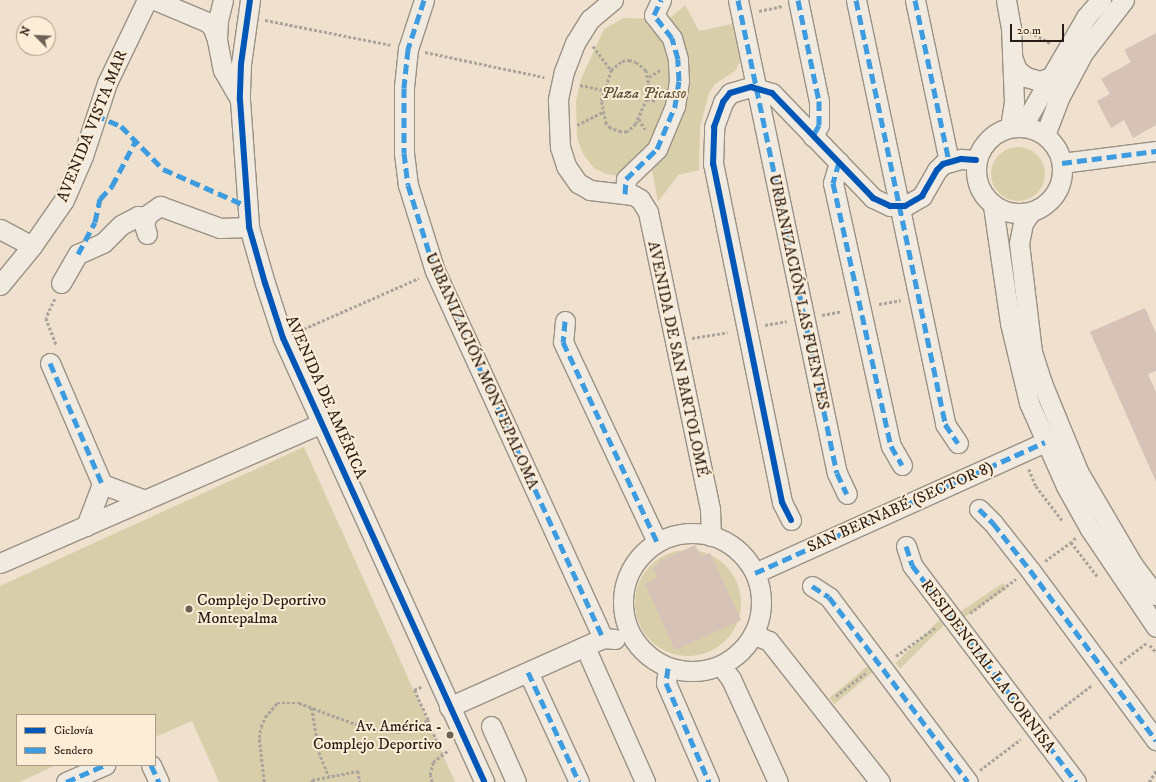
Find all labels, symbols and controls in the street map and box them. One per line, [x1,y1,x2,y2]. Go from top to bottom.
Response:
north arrow [16,16,56,56]
scale bar [1012,16,1066,42]
text: 20 m [1017,23,1041,38]
text: N [18,25,34,38]
street label: AVENIDA VISTA MAR [53,47,131,205]
park label: Plaza Picasso [601,83,687,103]
street label: URBANIZACIÓN LAS FUENTES [765,172,833,412]
street label: AVENIDA DE SAN BARTOLOMÉ [644,239,712,479]
street label: URBANIZACIÓN MONTEPALOMA [421,250,543,492]
street label: AVENIDA DE AMÉRICA [281,312,371,482]
street label: SAN BERNABÉ (SECTOR 8) [804,457,996,557]
street label: RESIDENCIAL LA CORNISA [917,576,1059,756]
place label: Complejo Deportivo Montepalma [197,590,326,628]
marker: Complejo Deportivo Montepalma [184,604,194,614]
legend [16,714,156,766]
place label: Av. América - Complejo Deportivo [313,716,442,754]
text: Ciclovía [54,723,93,738]
marker: Av. América - Complejo Deportivo [445,730,455,740]
text: Sendero [54,743,93,758]

